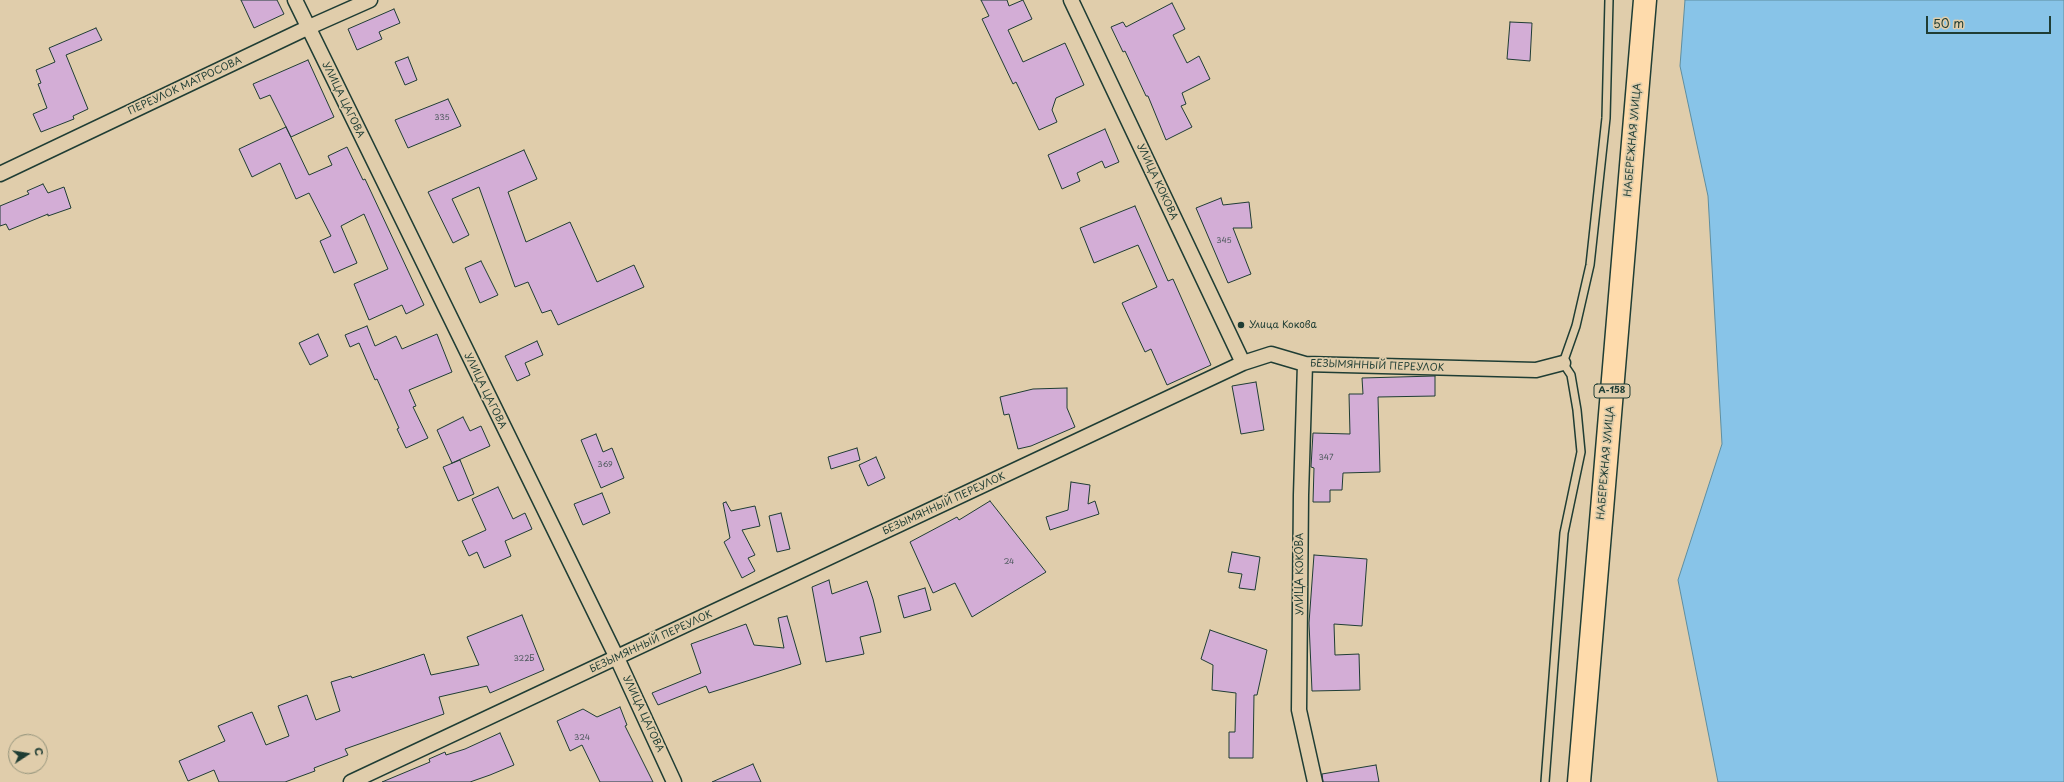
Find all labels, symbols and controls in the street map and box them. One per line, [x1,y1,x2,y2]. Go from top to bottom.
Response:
scale bar [1928,8,2053,34]
text: 50 m [1933,14,1964,32]
street label: ПЕРЕУЛОК МАТРОСОВА [126,54,244,118]
street label: УЛИЦА ЦАГОВА [319,60,367,140]
street label: НАБЕРЕЖНАЯ УЛИЦА [1622,83,1644,197]
house number: 335 [434,113,450,123]
street label: УЛИЦА КОКОВА [1134,142,1180,222]
house number: 345 [1216,236,1232,246]
place label: Улица Кокова [1249,319,1317,331]
marker: Улица Кокова [1236,320,1246,330]
street label: УЛИЦА ЦАГОВА [461,351,509,431]
street label: БЕЗЫМЯННЫЙ ПЕРЕУЛОК [1310,358,1444,374]
road number: А-158 [1594,384,1630,398]
street label: НАБЕРЕЖНАЯ УЛИЦА [1595,406,1617,520]
house number: 347 [1319,453,1333,463]
house number: 369 [597,460,613,470]
street label: БЕЗЫМЯННЫЙ ПЕРЕУЛОК [881,470,1007,538]
street label: УЛИЦА КОКОВА [1294,533,1306,615]
house number: 24 [1004,557,1014,567]
street label: БЕЗЫМЯННЫЙ ПЕРЕУЛОК [588,608,714,676]
house number: 322Б [513,654,535,664]
street label: УЛИЦА ЦАГОВА [620,674,666,754]
house number: 324 [574,733,590,743]
north arrow [8,734,48,774]
text: С [30,746,48,757]

